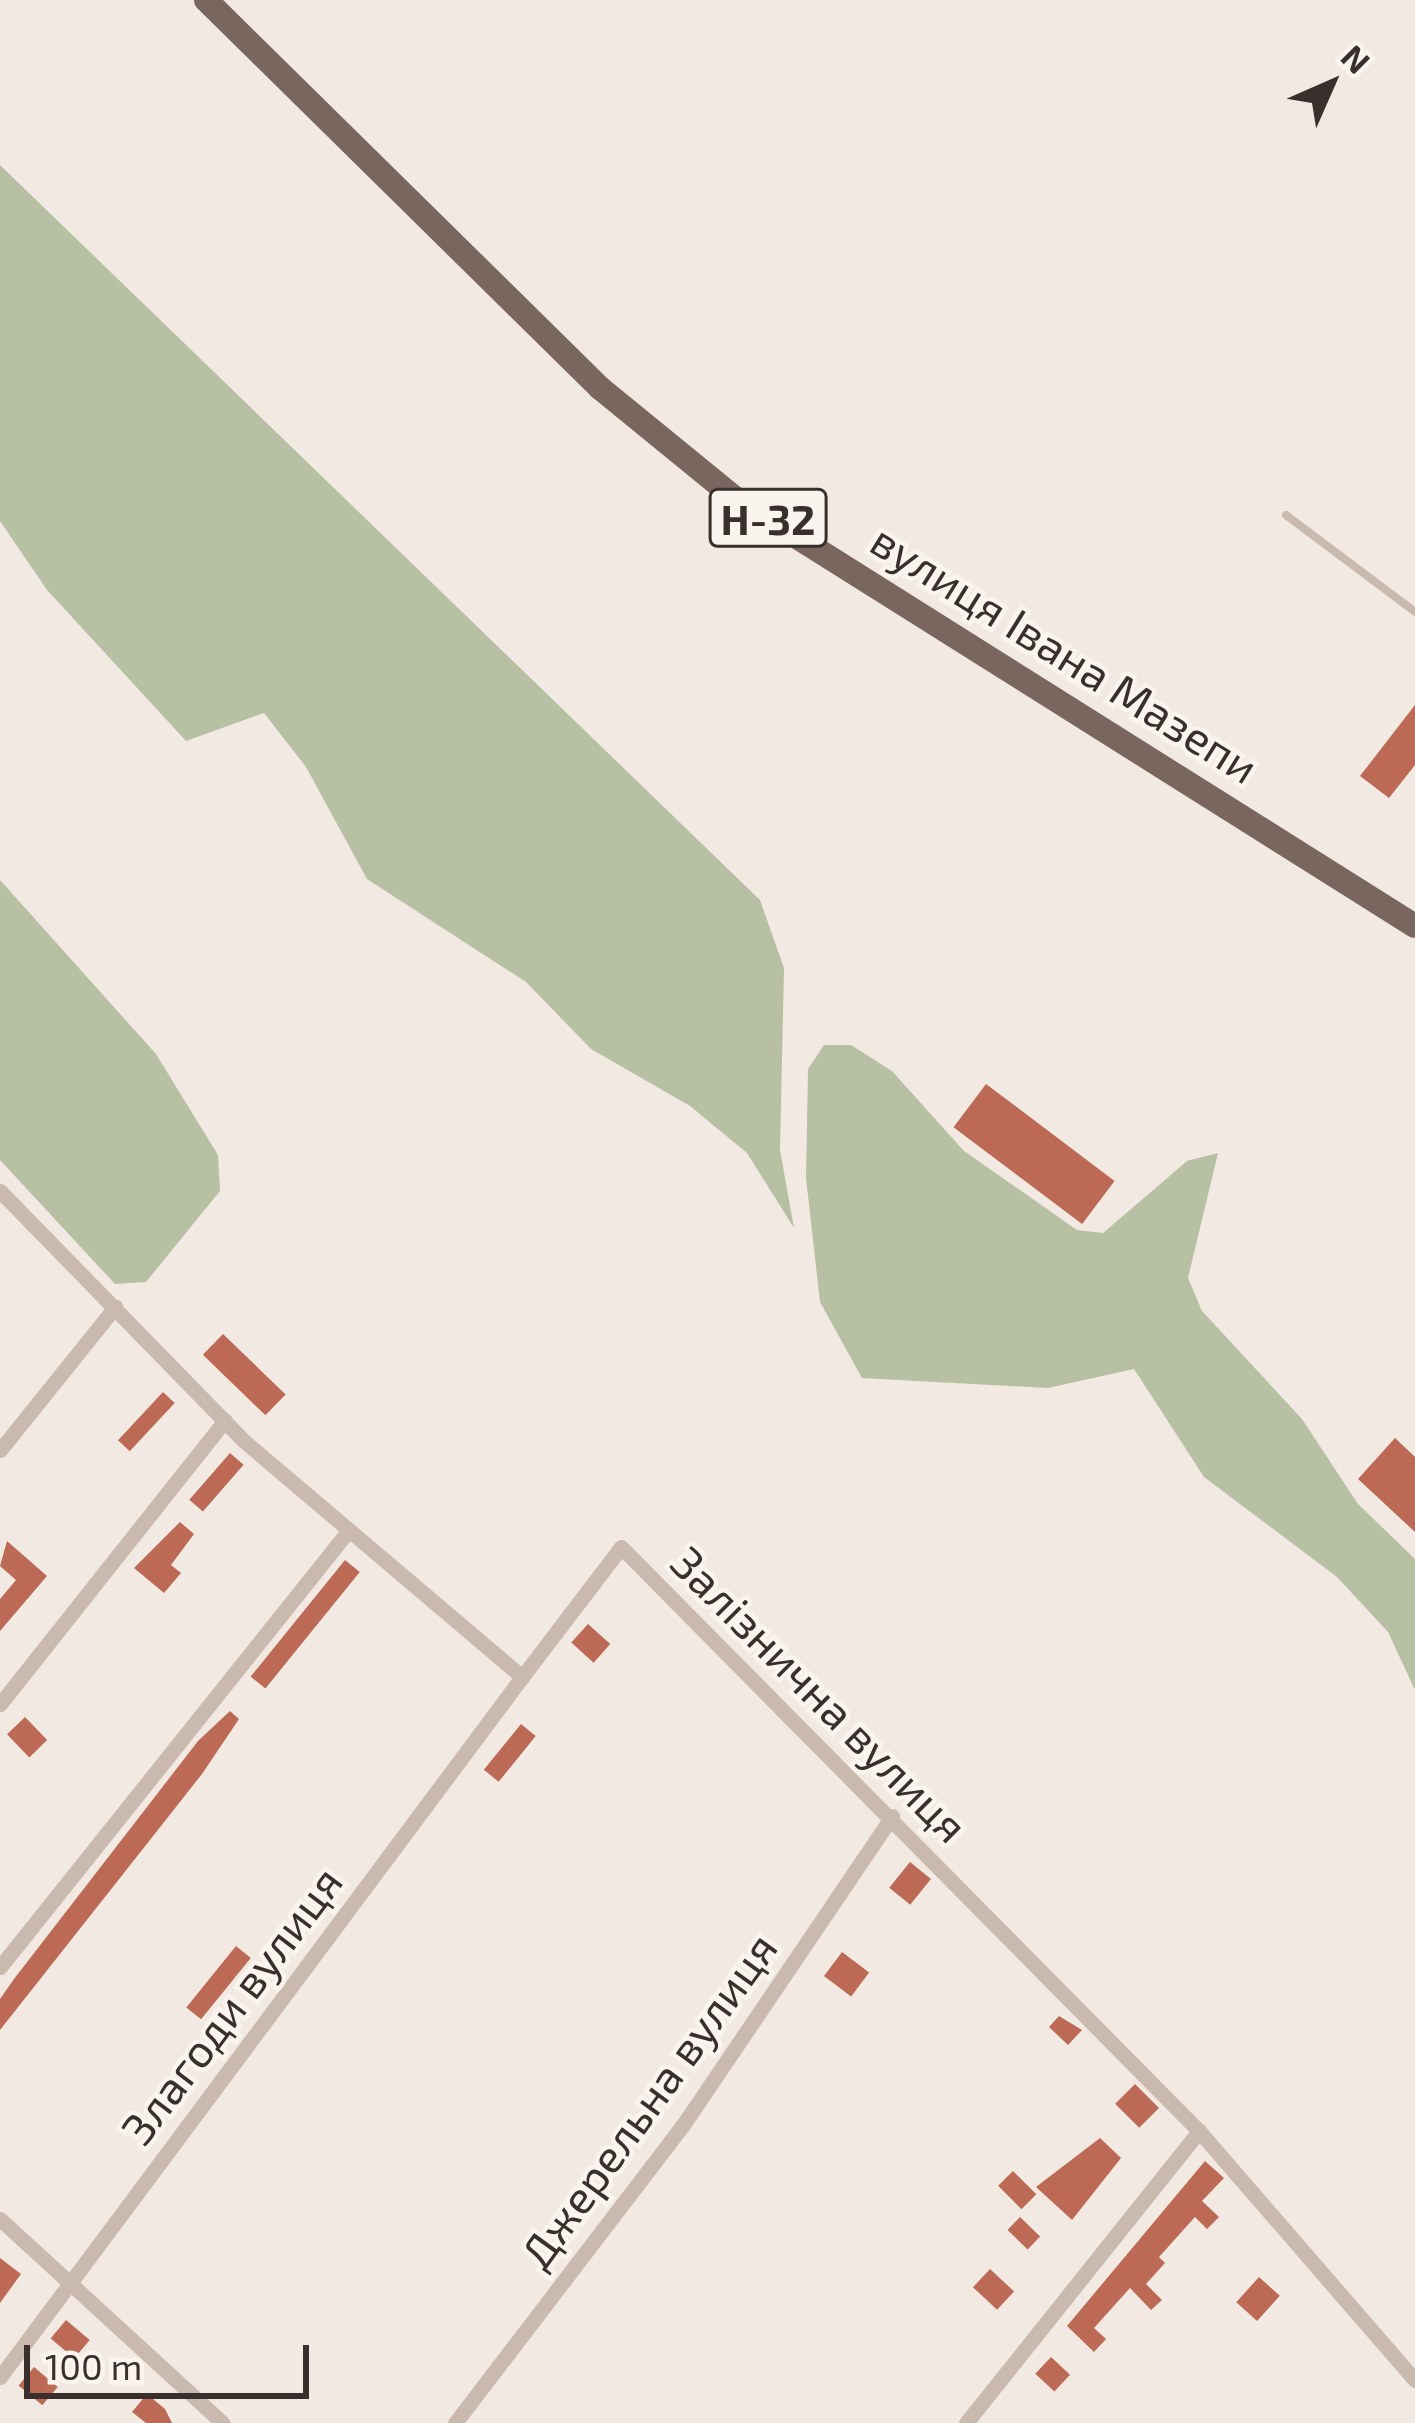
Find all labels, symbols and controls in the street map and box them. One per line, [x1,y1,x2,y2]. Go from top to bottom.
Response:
north arrow [1271,24,1391,144]
text: N [1334,36,1379,81]
road number: Н-32 [708,482,828,554]
street label: вулиця Івана Мазепи [862,512,1268,794]
street label: Залізнична вулиця [661,1535,979,1853]
street label: Злагоди вулиця [109,1856,353,2154]
street label: Джерельна вулиця [508,1922,788,2278]
scale bar [30,2321,315,2395]
text: 100 m [45,2344,142,2387]

